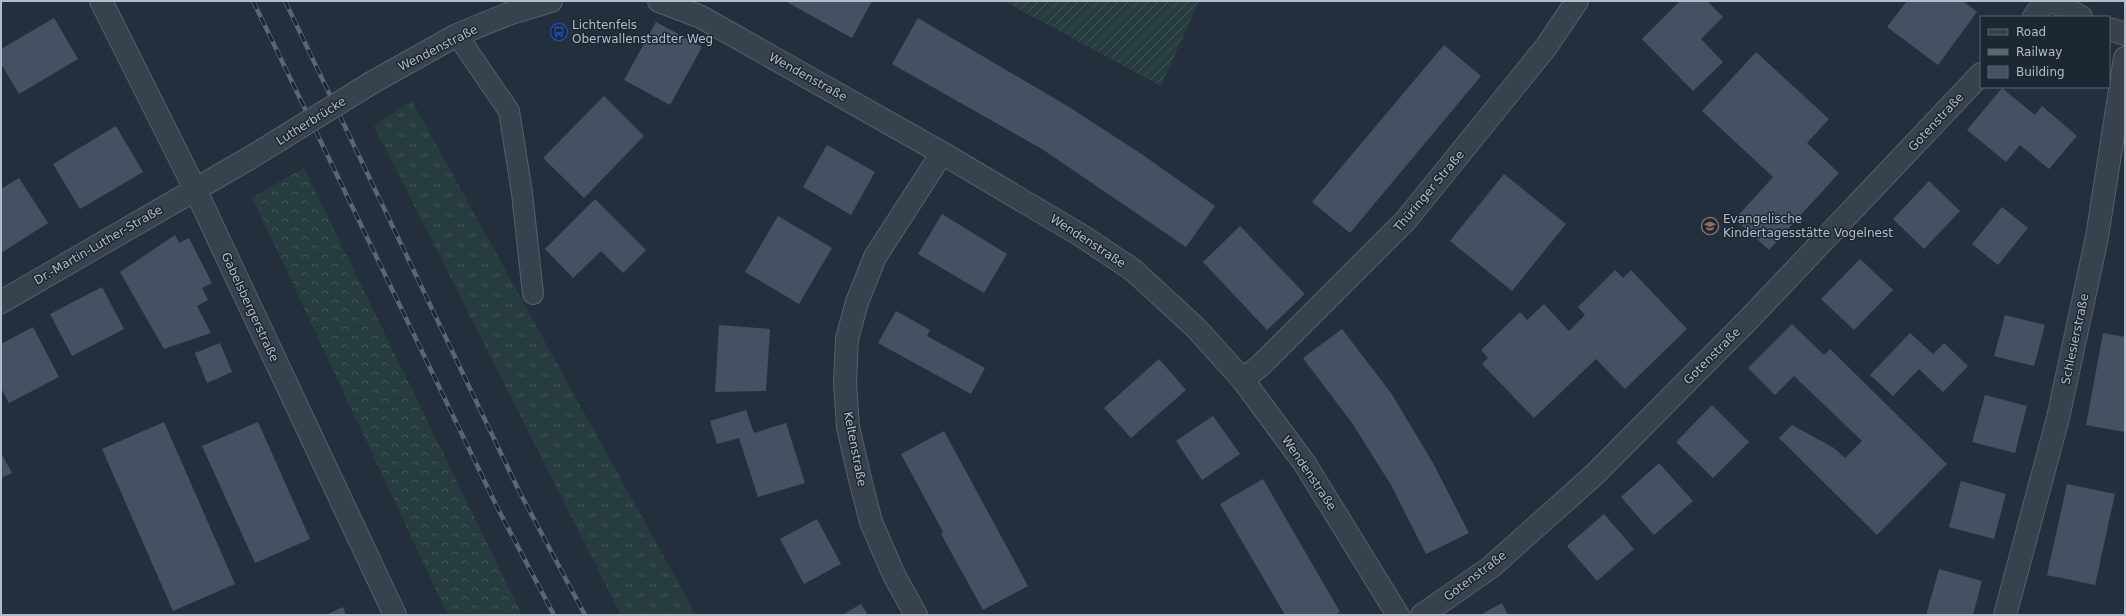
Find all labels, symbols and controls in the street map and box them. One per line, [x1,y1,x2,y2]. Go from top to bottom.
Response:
legend [1980,16,2110,88]
place label: Lichtenfels Oberwallenstadter Weg [572,18,713,46]
street label: Wendenstraße [396,22,480,74]
bus stop icon: Lichtenfels Oberwallenstadter Weg [549,22,569,42]
text: Road [2016,25,2046,39]
text: Railway [2016,45,2062,59]
street label: Wendenstraße [767,50,849,104]
text: Building [2016,65,2065,79]
street label: Gotenstraße [1905,90,1967,154]
street label: Lutherbrücke [274,94,348,148]
street label: Thüringer Straße [1390,148,1467,235]
street label: Dr.-Martin-Luther-Straße [31,203,165,287]
street label: Wendenstraße [1048,211,1128,271]
place label: Evangelische Kindertagesstätte Vogelnest [1723,212,1893,240]
school or university icon: Evangelische Kindertagesstätte Vogelnest [1700,216,1720,236]
street label: Gabelsbergerstraße [218,250,282,364]
street label: Schlesierstraße [2059,292,2091,386]
street label: Gotenstraße [1681,325,1743,387]
street label: Keltenstraße [841,410,869,488]
street label: Wendenstraße [1279,433,1339,513]
street label: Gotenstraße [1441,548,1509,604]

